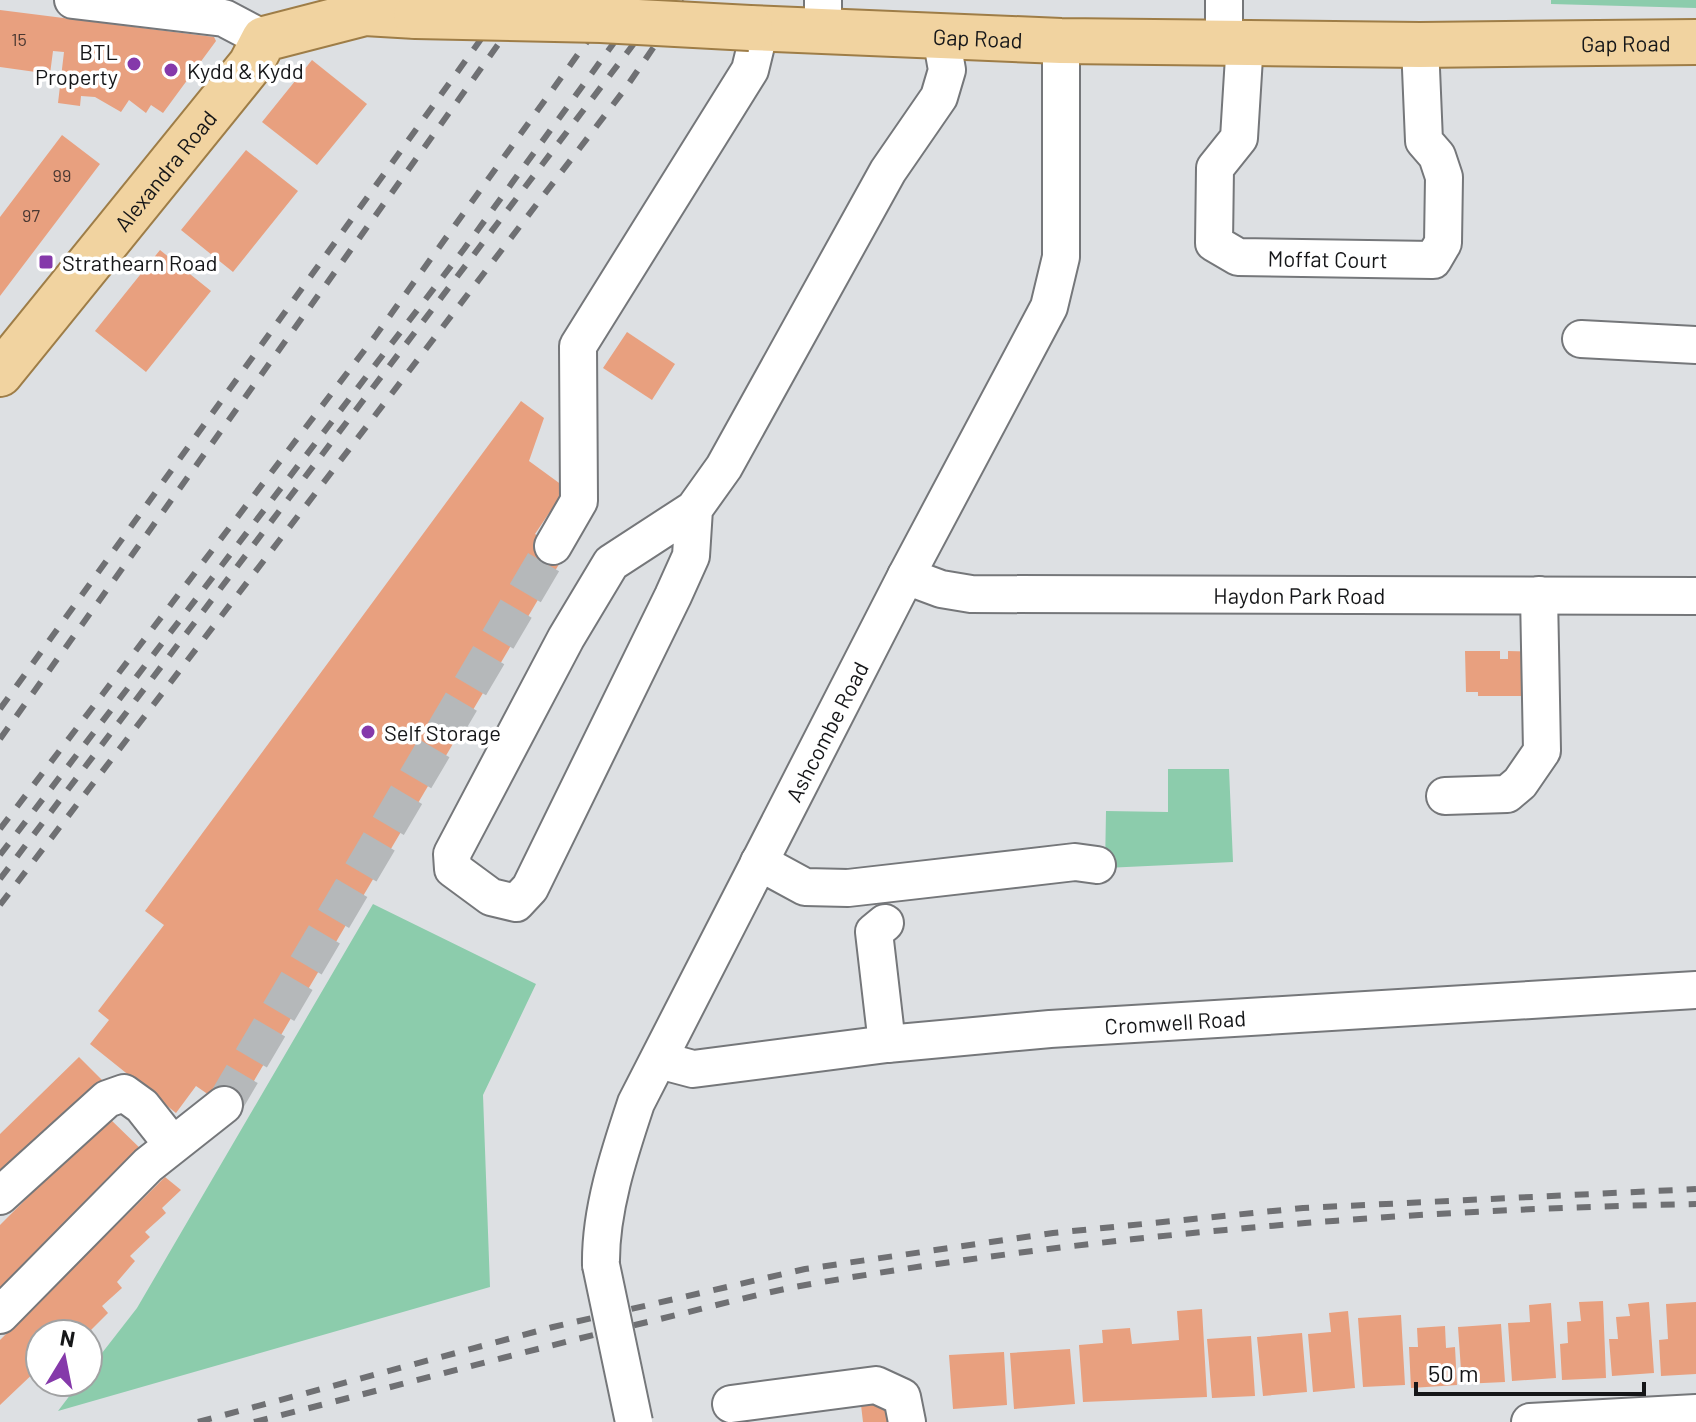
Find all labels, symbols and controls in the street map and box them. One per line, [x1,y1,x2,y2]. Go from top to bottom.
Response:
street label: Gap Road [932,23,1023,52]
house number: 15 [11,28,27,50]
street label: Gap Road [1581,29,1671,56]
place label: BTL Property [35,38,118,89]
marker: BTL Property [125,55,143,73]
place label: Kydd & Kydd [187,57,304,83]
marker: Kydd & Kydd [162,61,180,79]
street label: Alexandra Road [108,105,221,236]
house number: 99 [53,164,71,186]
house number: 97 [22,204,40,226]
street label: Moffat Court [1267,244,1388,272]
place label: Strathearn Road [62,249,217,275]
marker: Strathearn Road [37,253,55,271]
street label: Haydon Park Road [1213,582,1385,608]
street label: Ashcombe Road [780,657,873,806]
place label: Self Storage [384,719,501,745]
marker: Self Storage [359,723,377,741]
street label: Cromwell Road [1104,1004,1247,1039]
north arrow [24,1318,104,1398]
text: N [58,1323,77,1351]
scale bar [1416,1346,1644,1396]
text: 50 m [1428,1358,1479,1387]

